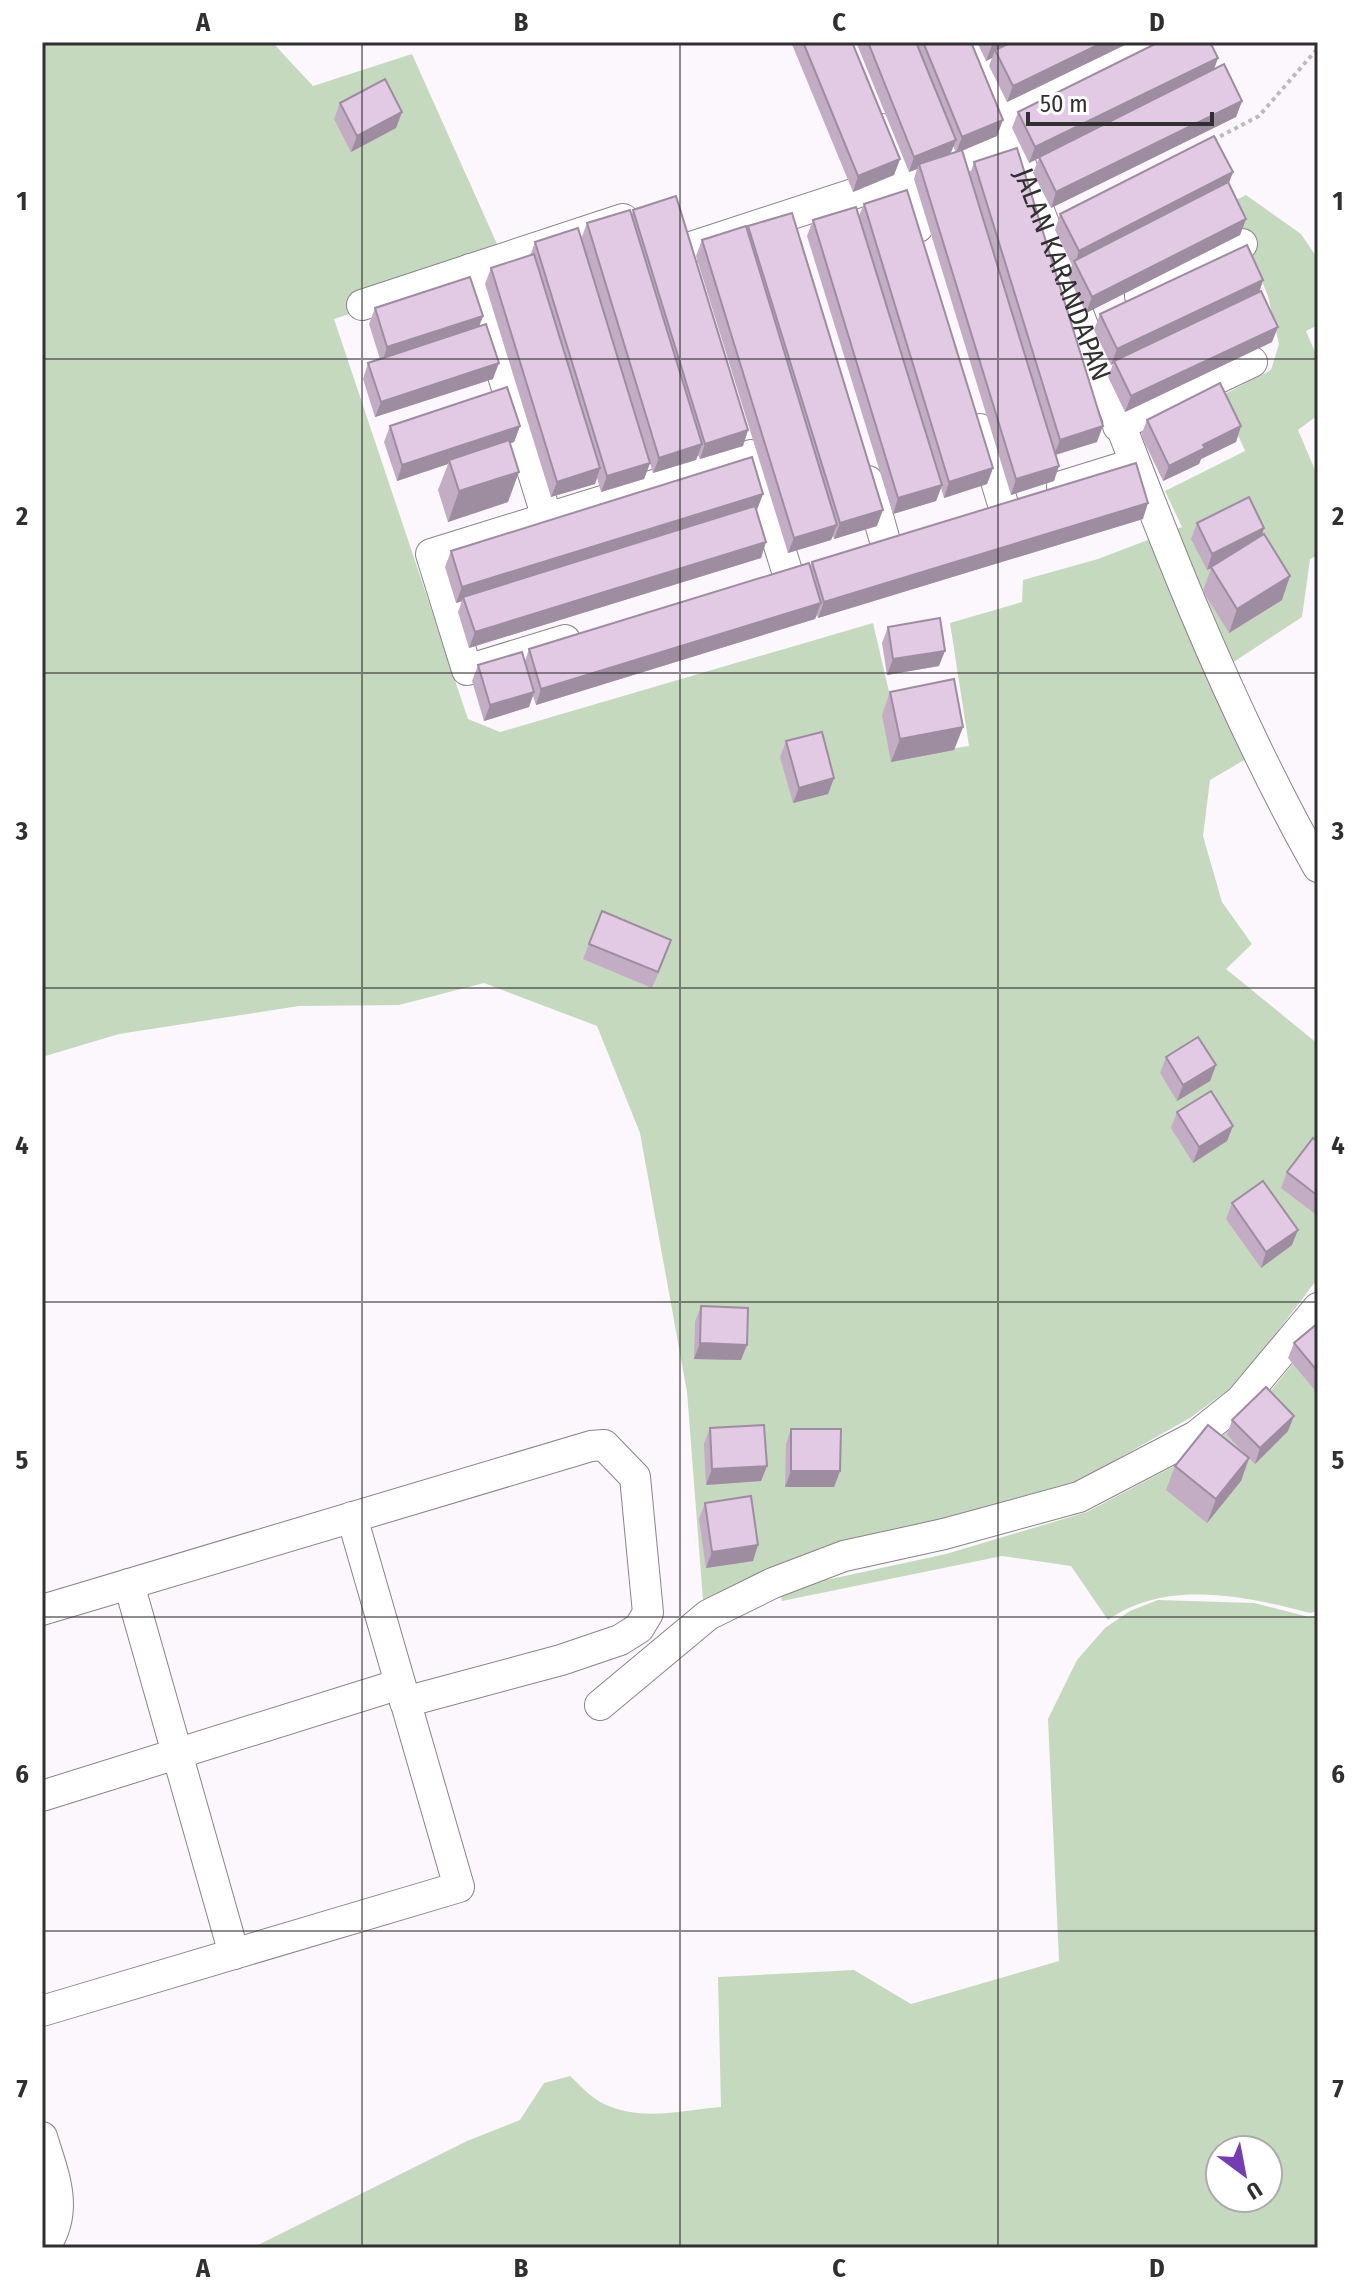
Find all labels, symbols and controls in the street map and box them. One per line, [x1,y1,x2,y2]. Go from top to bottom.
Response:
text: A [195,7,211,38]
text: B [514,7,529,38]
text: C [832,7,846,38]
text: D [1149,7,1165,38]
scale bar [1028,76,1212,126]
text: 50 m [1040,90,1088,118]
street label: JALAN KARANDAPAN [1007,163,1118,385]
text: 1 [17,186,28,217]
text: 1 [1333,186,1344,217]
text: 2 [15,501,28,532]
text: 2 [1331,501,1344,532]
text: 3 [15,816,28,847]
text: 3 [1331,816,1344,847]
text: 4 [15,1130,29,1161]
text: 4 [1331,1130,1345,1161]
text: 5 [16,1445,29,1476]
text: 5 [1332,1445,1345,1476]
text: 6 [15,1759,29,1790]
text: 6 [1331,1759,1345,1790]
text: 7 [16,2074,28,2105]
text: 7 [1332,2074,1344,2105]
north arrow [1204,2134,1284,2214]
text: U [1242,2176,1267,2205]
text: A [195,2253,211,2284]
text: B [514,2253,529,2284]
text: C [832,2253,846,2284]
text: D [1149,2253,1165,2284]

